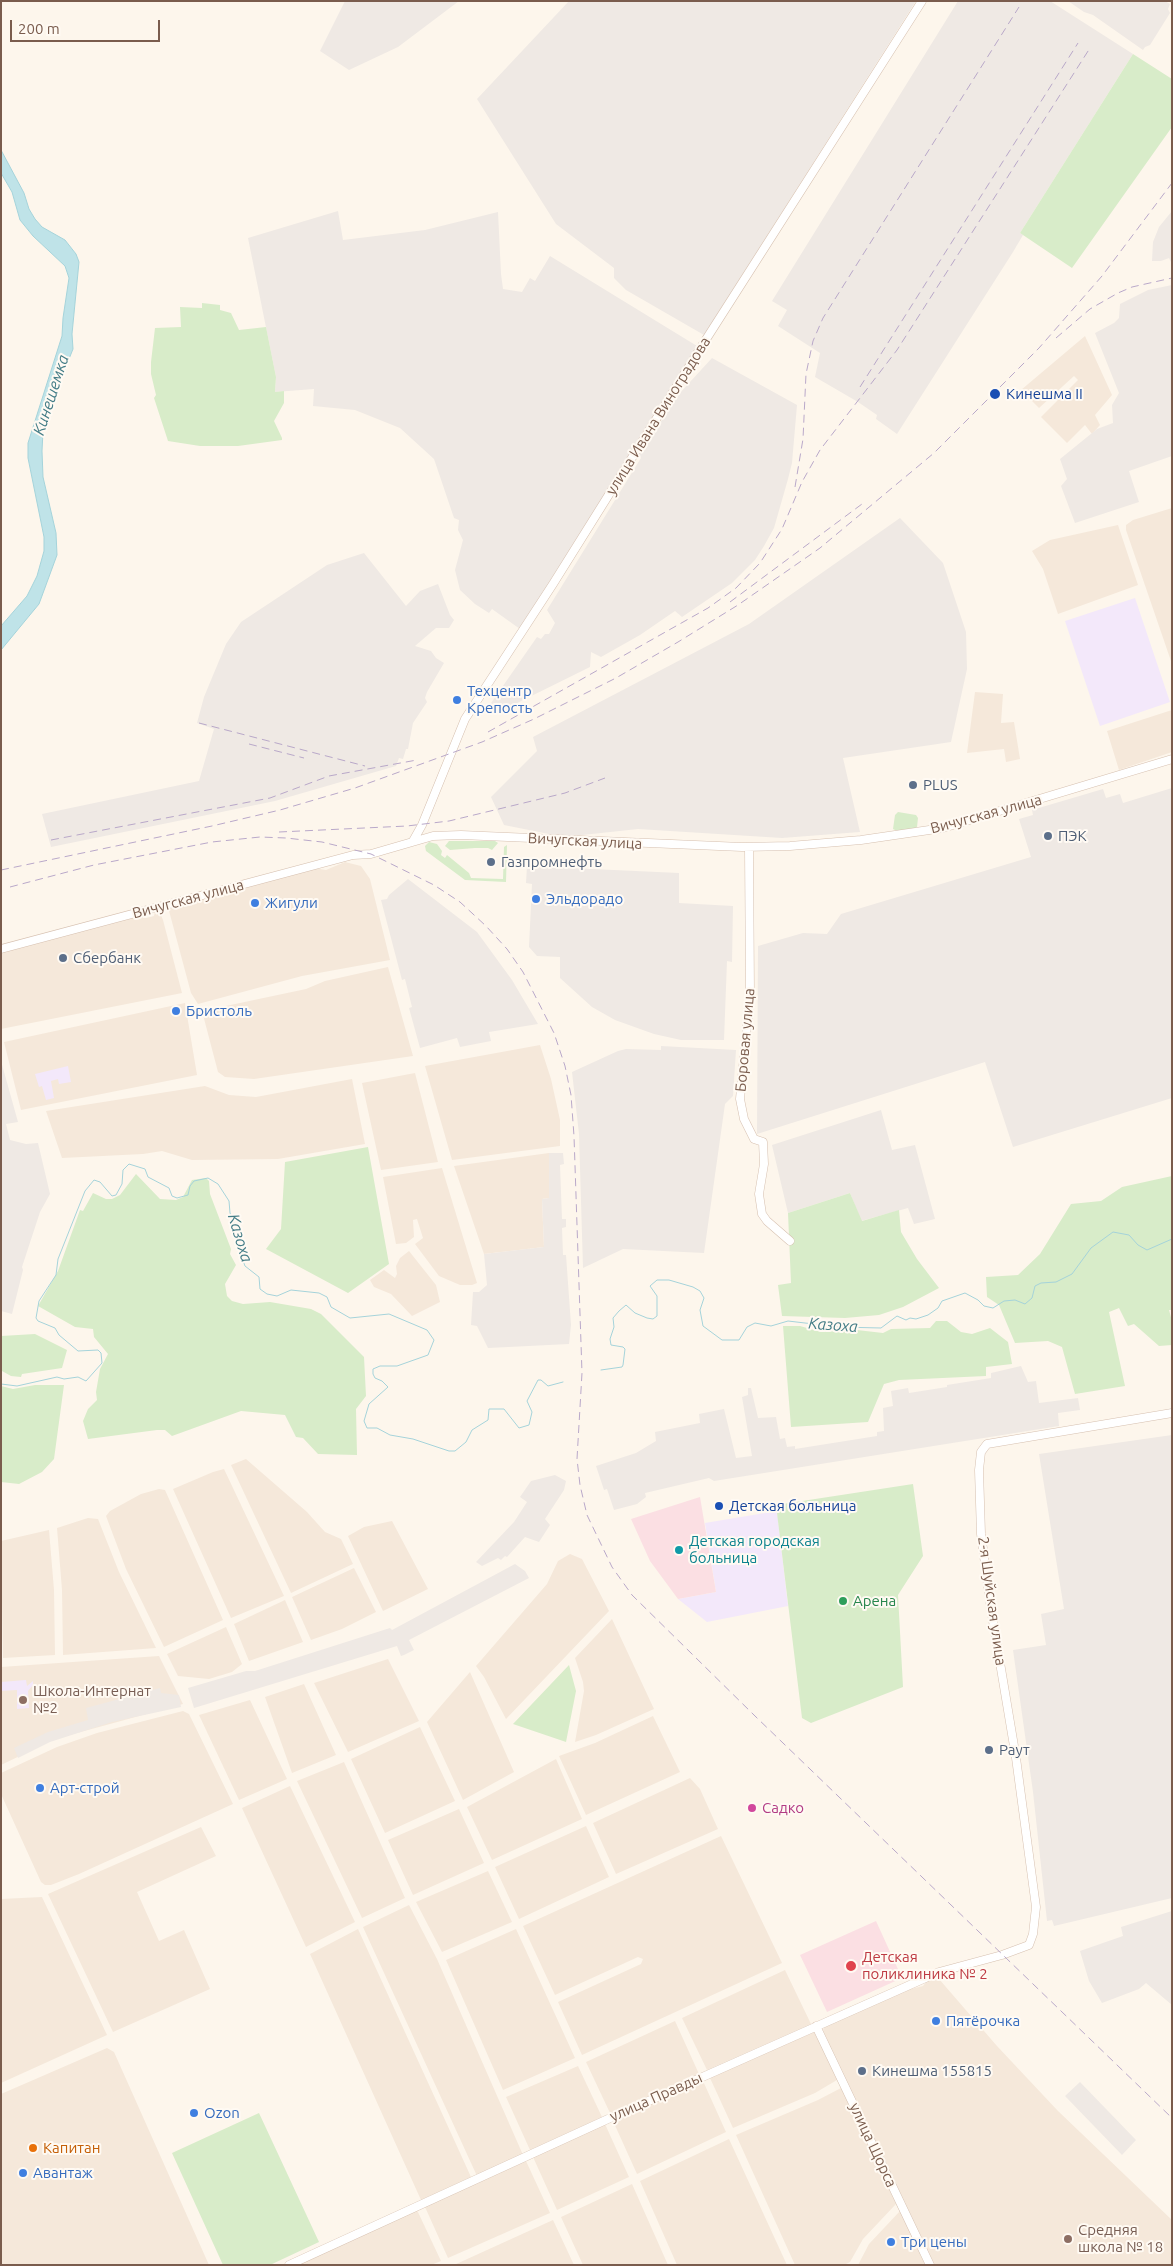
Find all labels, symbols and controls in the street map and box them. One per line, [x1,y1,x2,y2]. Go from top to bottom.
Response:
scale bar [12,10,162,42]
text: 200 m [18,20,60,37]
street label: улица Ивана Виноградова [602,334,714,498]
water label: Кинешемка [29,352,73,438]
place label: Кинешма II [1006,385,1083,403]
marker: Кинешма II [988,387,1002,401]
place label: Техцентр Крепость [467,682,532,717]
marker: Техцентр Крепость [451,694,463,706]
place label: PLUS [923,776,958,794]
marker: PLUS [907,779,919,791]
street label: Вичугская улица [928,790,1044,838]
place label: ПЭК [1058,827,1087,845]
street label: Вичугская улица [527,829,643,853]
marker: ПЭК [1042,830,1054,842]
place label: Газпромнефть [501,853,602,871]
marker: Газпромнефть [485,856,497,868]
street label: Вичугская улица [130,875,246,923]
place label: Эльдорадо [546,890,623,908]
marker: Эльдорадо [530,893,542,905]
place label: Жигули [265,894,318,912]
marker: Жигули [249,897,261,909]
place label: Сбербанк [73,949,141,967]
marker: Сбербанк [57,952,69,964]
street label: Боровая улица [731,987,759,1093]
place label: Бристоль [186,1002,252,1020]
marker: Бристоль [170,1005,182,1017]
water label: Казоха [224,1212,256,1264]
water label: Казоха [808,1314,858,1336]
place label: Детская больница [729,1497,856,1515]
marker: Детская больница [713,1500,725,1512]
place label: Детская городская больница [689,1532,820,1567]
street label: 2-я Шуйская улица [974,1535,1010,1667]
marker: Детская городская больница [673,1544,685,1556]
place label: Арена [853,1592,896,1610]
marker: Арена [837,1595,849,1607]
place label: Школа-Интернат №2 [33,1682,151,1717]
marker: Школа-Интернат №2 [17,1694,29,1706]
place label: Раут [999,1741,1030,1759]
marker: Раут [983,1744,995,1756]
place label: Арт-строй [50,1779,120,1797]
marker: Арт-строй [34,1782,46,1794]
place label: Садко [762,1799,804,1817]
marker: Садко [746,1802,758,1814]
place label: Детская поликлиника № 2 [862,1948,988,1983]
marker: Детская поликлиника № 2 [844,1959,858,1973]
place label: Пятёрочка [946,2012,1020,2030]
marker: Пятёрочка [930,2015,942,2027]
place label: Кинешма 155815 [872,2062,992,2080]
marker: Кинешма 155815 [856,2065,868,2077]
street label: улица Правды [607,2069,705,2125]
street label: улица Щорса [846,2100,900,2190]
place label: Ozon [204,2104,240,2122]
marker: Ozon [188,2107,200,2119]
place label: Капитан [43,2139,100,2157]
marker: Капитан [27,2142,39,2154]
place label: Авантаж [33,2164,93,2182]
marker: Авантаж [17,2167,29,2179]
place label: Средняя школа № 18 [1078,2221,1163,2256]
place label: Три цены [901,2233,967,2251]
marker: Средняя школа № 18 [1062,2233,1074,2245]
marker: Три цены [885,2236,897,2248]

